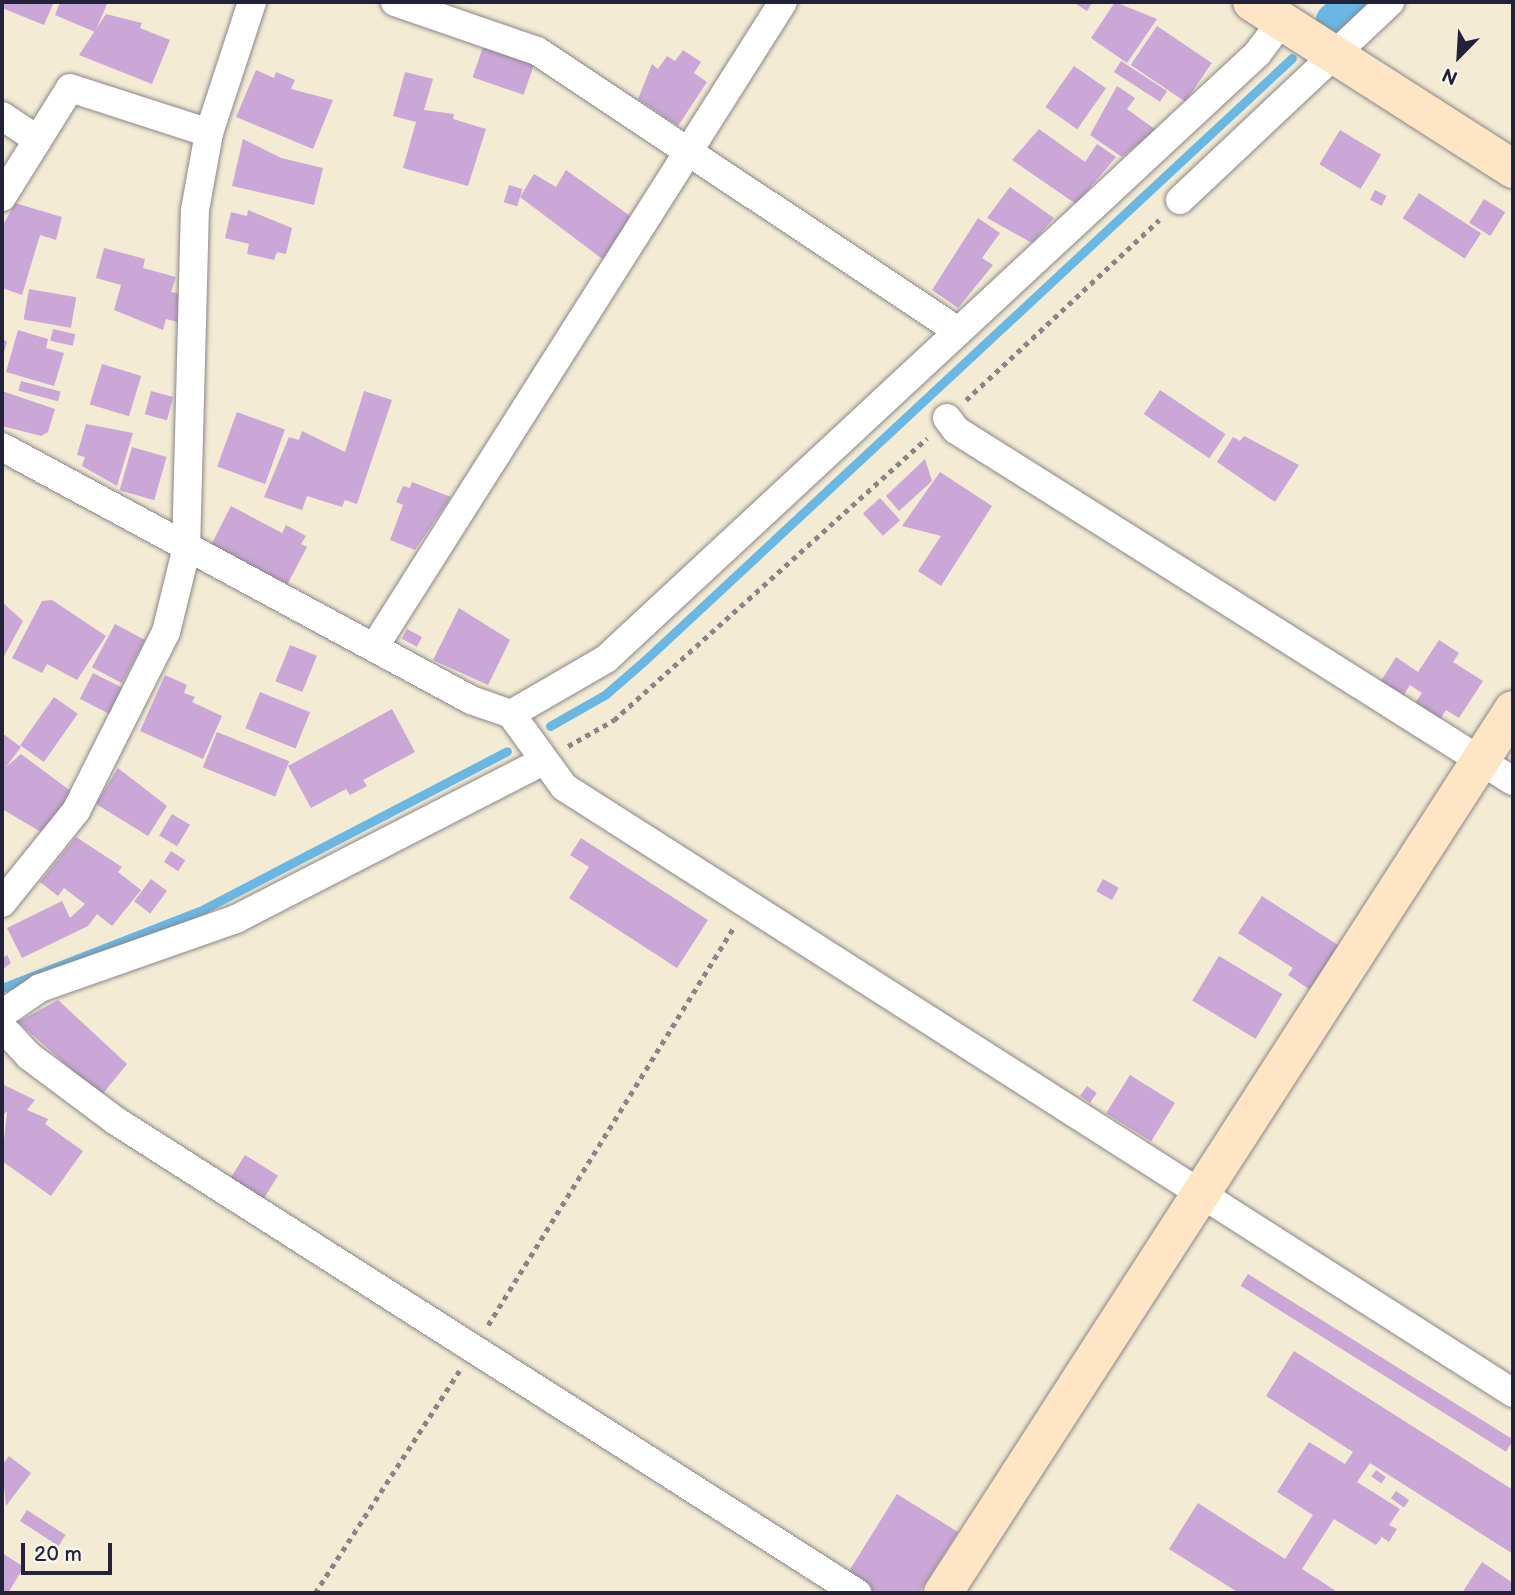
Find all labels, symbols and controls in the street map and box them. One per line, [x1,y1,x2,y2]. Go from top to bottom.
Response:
north arrow [1424,21,1494,91]
text: N [1439,62,1461,89]
scale bar [24,1528,116,1572]
text: 20 m [34,1542,82,1567]

